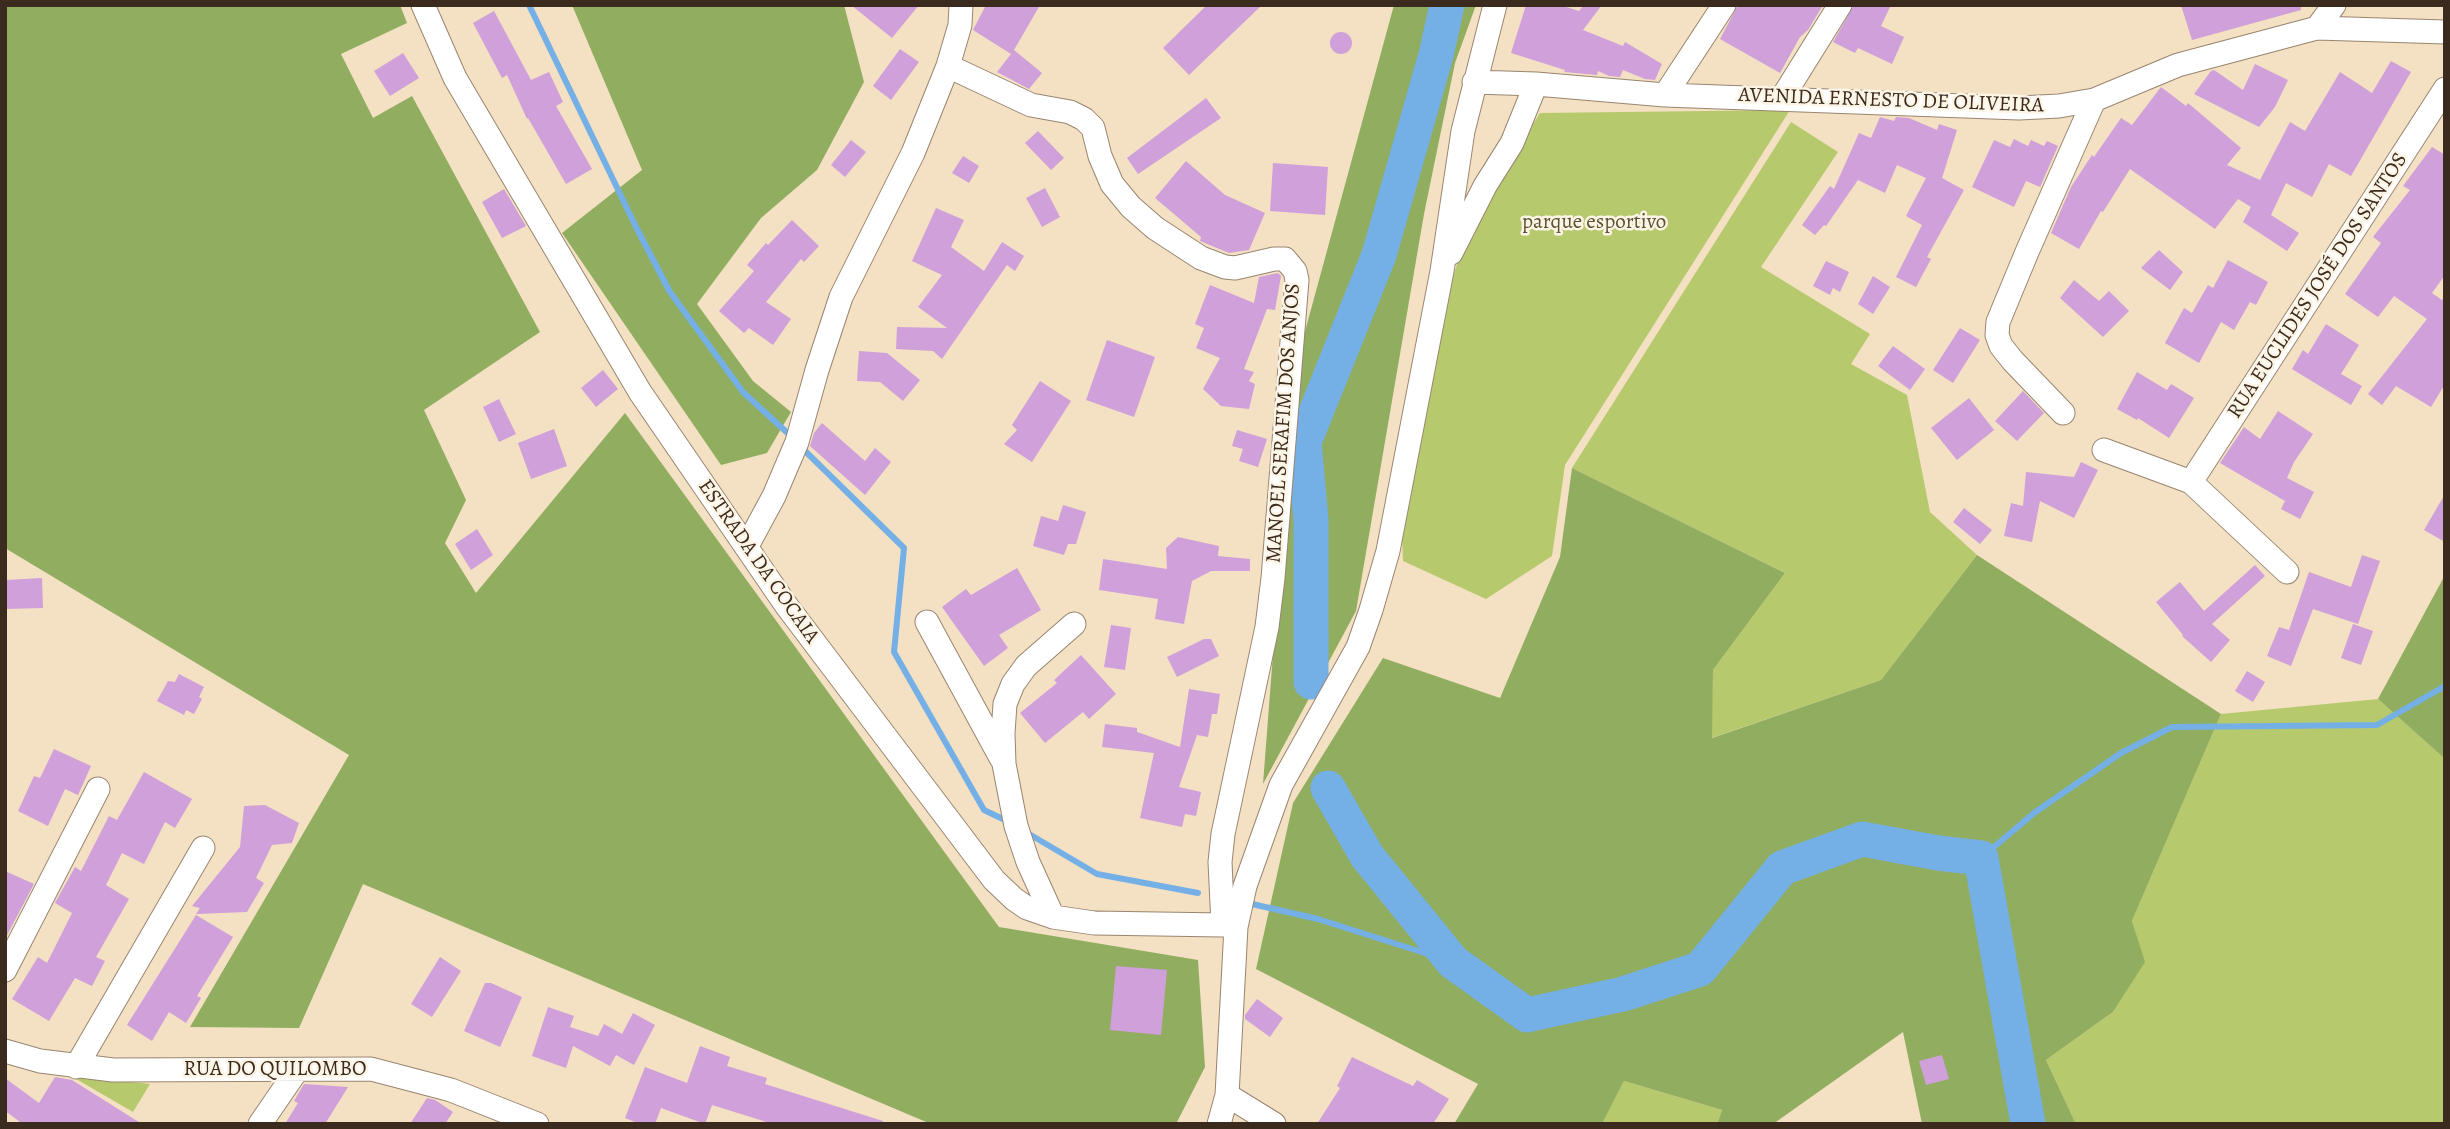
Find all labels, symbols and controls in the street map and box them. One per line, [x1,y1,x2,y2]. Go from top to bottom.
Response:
street label: AVENIDA ERNESTO DE OLIVEIRA [1738,83,2044,119]
street label: RUA EUCLIDES JOSÉ DOS SANTOS [2223,148,2413,424]
park label: parque esportivo [1522,210,1666,236]
street label: MANOEL SERAFIM DOS ANJOS [1262,282,1306,564]
street label: ESTRADA DA COCAIA [692,475,824,649]
street label: RUA DO QUILOMBO [184,1057,366,1083]

